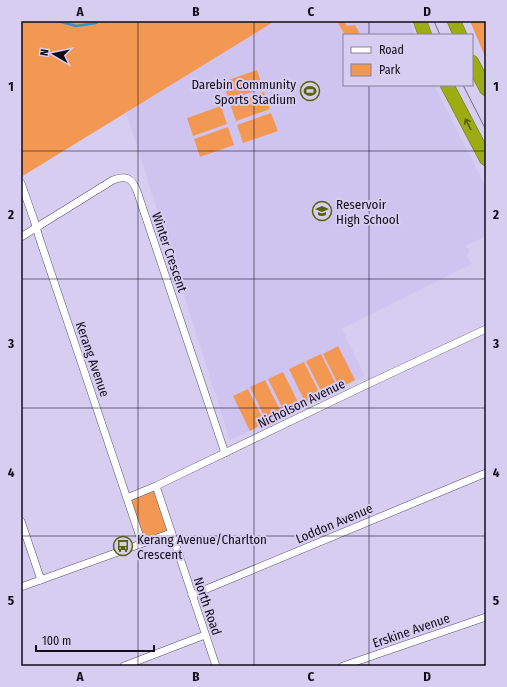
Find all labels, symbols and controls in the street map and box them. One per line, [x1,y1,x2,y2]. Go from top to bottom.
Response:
text: A [75,4,84,19]
text: B [192,4,200,19]
text: C [308,4,315,19]
text: D [423,4,431,19]
north arrow [34,34,74,74]
legend [343,34,473,86]
text: Road [379,43,404,57]
text: N [38,48,52,57]
text: Park [379,63,401,77]
place label: Darebin Community Sports Stadium [191,77,296,107]
text: 1 [8,79,14,94]
text: 1 [493,79,499,94]
sports icon: Darebin Community Sports Stadium [299,80,321,102]
one-way arrow [464,118,471,130]
place label: Reservoir High School [336,197,400,227]
school or university icon: Reservoir High School [311,200,333,222]
text: 2 [7,207,14,222]
text: 2 [492,207,499,222]
street label: Winter Crescent [149,210,190,295]
street label: Kerang Avenue [73,320,112,399]
text: 3 [7,336,14,351]
text: 3 [492,336,499,351]
street label: Nicholson Avenue [255,376,347,431]
text: 4 [8,465,15,480]
text: 4 [493,465,500,480]
street label: Loddon Avenue [293,501,375,546]
place label: Kerang Avenue/Charlton Crescent [137,532,267,562]
bus stop icon: Kerang Avenue/Charlton Crescent [112,535,134,557]
street label: North Road [191,575,224,637]
text: 5 [8,593,14,608]
text: 5 [493,593,499,608]
street label: Erskine Avenue [371,610,452,651]
scale bar [36,627,154,653]
text: 100 m [42,634,71,648]
text: A [75,669,84,684]
text: B [192,669,200,684]
text: C [308,669,315,684]
text: D [423,669,431,684]

